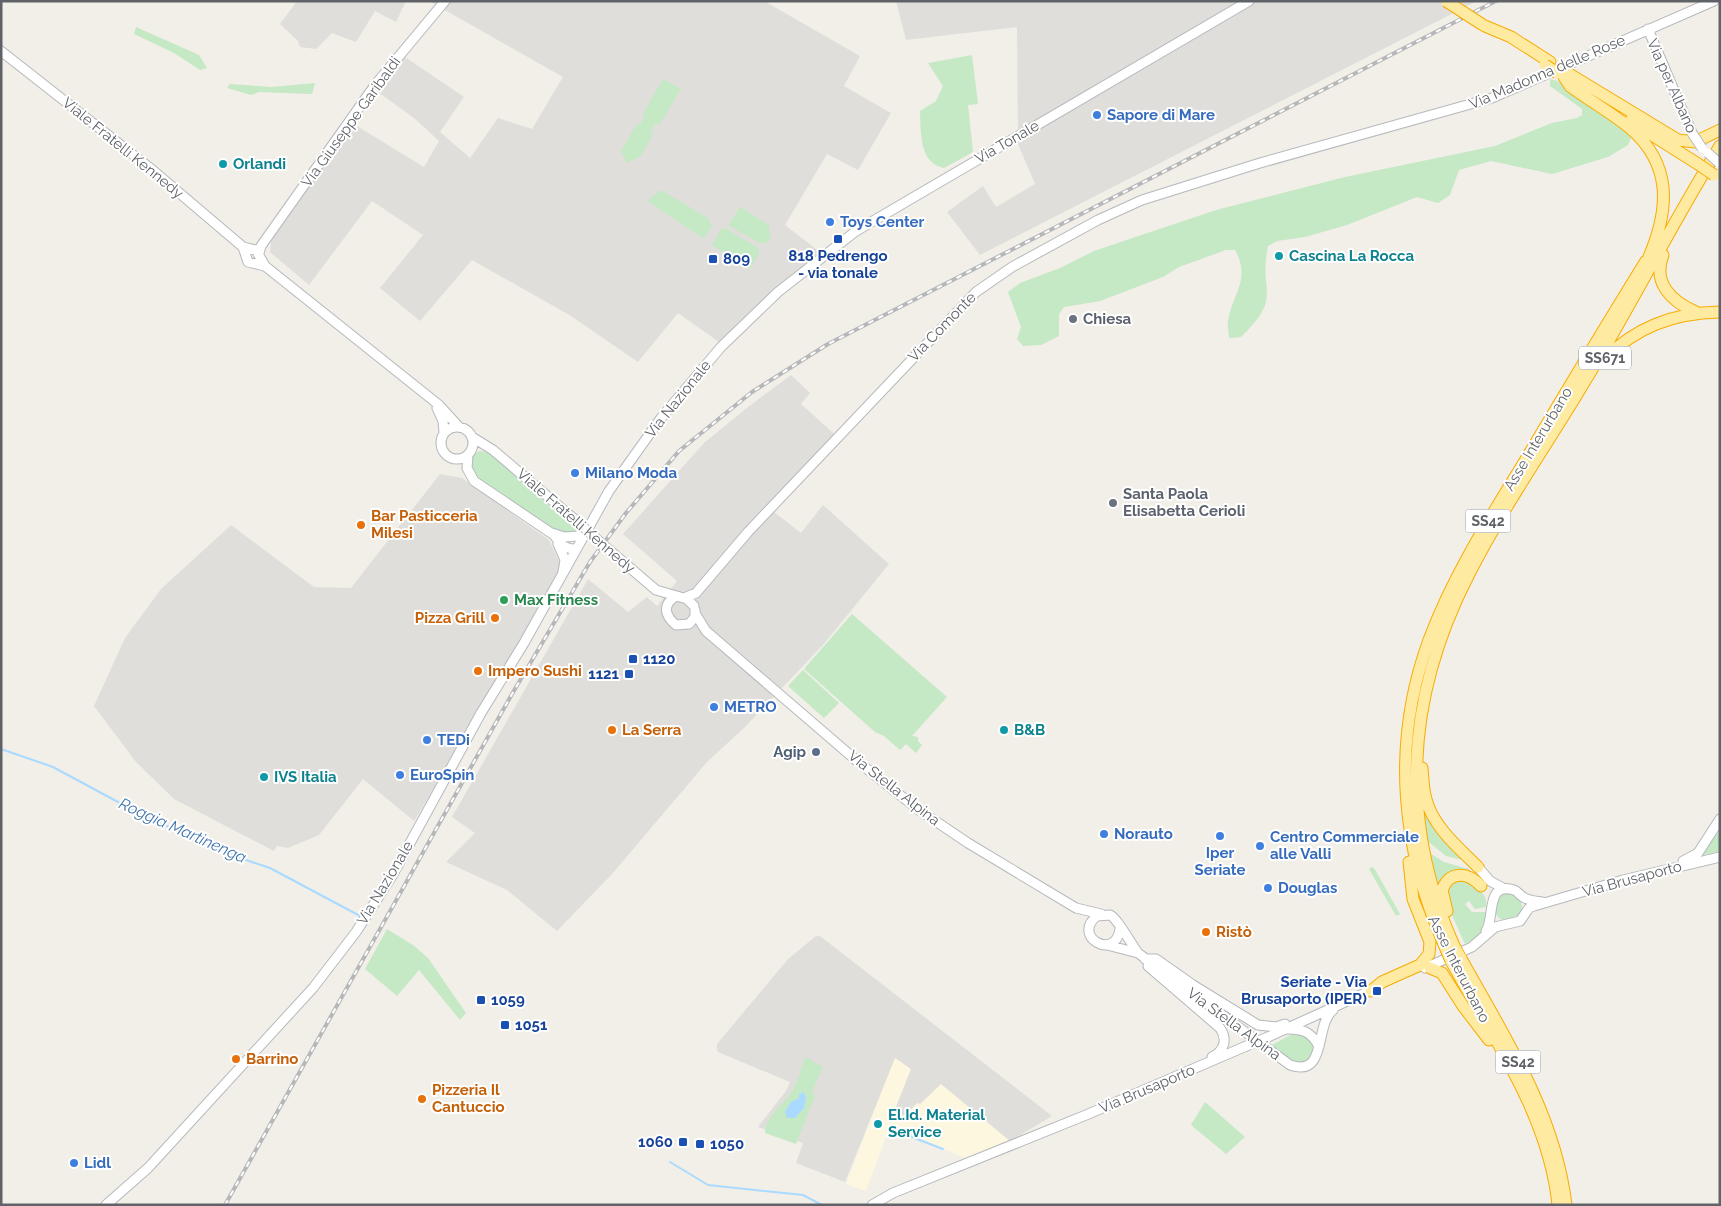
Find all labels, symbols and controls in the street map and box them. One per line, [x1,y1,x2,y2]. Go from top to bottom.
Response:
street label: Via Madonna delle Rose [1466,31,1628,113]
street label: Via per Albano [1643,36,1701,136]
street label: Via Giuseppe Garibaldi [298,53,404,191]
street label: Viale Fratelli Kennedy [59,94,187,202]
place label: Sapore di Mare [1107,106,1215,124]
marker: Sapore di Mare [1091,109,1103,121]
street label: Via Tonale [972,116,1043,168]
place label: Orlandi [233,155,286,173]
marker: Orlandi [217,158,229,170]
place label: Toys Center [840,213,925,231]
marker: Toys Center [824,216,836,228]
marker: 818 Pedrengo - via tonale [832,233,844,245]
place label: 818 Pedrengo - via tonale [788,247,888,282]
place label: Cascina La Rocca [1289,247,1414,265]
place label: 809 [723,250,750,268]
marker: Cascina La Rocca [1273,250,1285,262]
marker: 809 [707,253,719,265]
street label: Via Comonte [904,288,980,366]
place label: Chiesa [1083,310,1132,328]
marker: Chiesa [1067,313,1079,325]
road number: SS671 [1579,346,1631,369]
street label: Via Nazionale [641,356,715,441]
street label: Asse Interurbano [1500,384,1576,494]
place label: Milano Moda [585,464,678,482]
street label: Viale Fratelli Kennedy [513,465,639,577]
marker: Milano Moda [569,467,581,479]
place label: Santa Paola Elisabetta Cerioli [1123,485,1245,520]
marker: Santa Paola Elisabetta Cerioli [1107,497,1119,509]
place label: Bar Pasticceria Milesi [371,507,478,542]
road number: SS42 [1466,510,1510,532]
marker: Bar Pasticceria Milesi [355,519,367,531]
place label: Max Fitness [514,591,598,609]
marker: Max Fitness [498,594,510,606]
place label: Pizza Grill [415,609,485,627]
marker: Pizza Grill [489,612,501,624]
place label: 1120 [643,650,676,668]
marker: 1120 [627,653,639,665]
place label: Impero Sushi [488,662,582,680]
marker: Impero Sushi [472,665,484,677]
place label: 1121 [588,665,620,683]
marker: 1121 [623,668,635,680]
place label: METRO [724,698,777,716]
marker: METRO [708,701,720,713]
place label: La Serra [622,721,682,739]
place label: B&B [1014,721,1045,739]
marker: La Serra [606,724,618,736]
marker: B&B [998,724,1010,736]
place label: TEDi [437,731,470,749]
marker: TEDi [421,734,433,746]
place label: Agip [773,743,806,761]
marker: Agip [810,746,822,758]
street label: Via Stella Alpina [845,747,943,829]
place label: EuroSpin [410,766,474,784]
place label: IVS Italia [274,768,337,786]
marker: EuroSpin [394,769,406,781]
marker: IVS Italia [258,771,270,783]
water label: Roggia Martinenga [116,794,250,867]
place label: Norauto [1114,825,1173,843]
marker: Norauto [1098,828,1110,840]
place label: Centro Commerciale alle Valli [1270,828,1419,863]
marker: Iper Seriate [1214,830,1226,842]
street label: Via Nazionale [353,838,417,928]
marker: Centro Commerciale alle Valli [1254,840,1266,852]
place label: Iper Seriate [1195,844,1246,879]
street label: Via Brusaporto [1580,857,1684,901]
place label: Douglas [1278,879,1337,897]
marker: Douglas [1262,882,1274,894]
street label: Asse Interurbano [1424,912,1494,1026]
place label: Ristò [1216,923,1252,941]
marker: Ristò [1200,926,1212,938]
place label: Seriate - Via Brusaporto (IPER) [1241,973,1367,1008]
street label: Via Stella Alpina [1184,984,1284,1064]
marker: Seriate - Via Brusaporto (IPER) [1371,985,1383,997]
place label: 1059 [491,991,525,1009]
marker: 1059 [475,994,487,1006]
place label: 1051 [515,1016,548,1034]
marker: 1051 [499,1019,511,1031]
place label: Barrino [246,1050,298,1068]
road number: SS42 [1496,1050,1540,1074]
marker: Barrino [230,1053,242,1065]
street label: Via Brusaporto [1096,1061,1198,1117]
place label: Pizzeria Il Cantuccio [432,1081,505,1116]
marker: Pizzeria Il Cantuccio [416,1093,428,1105]
place label: El.Id. Material Service [888,1106,985,1141]
marker: El.Id. Material Service [872,1118,884,1130]
place label: 1060 [638,1133,673,1151]
place label: 1050 [710,1135,744,1153]
marker: 1060 [677,1136,689,1148]
marker: 1050 [694,1138,706,1150]
place label: Lidl [84,1154,111,1172]
marker: Lidl [68,1157,80,1169]

